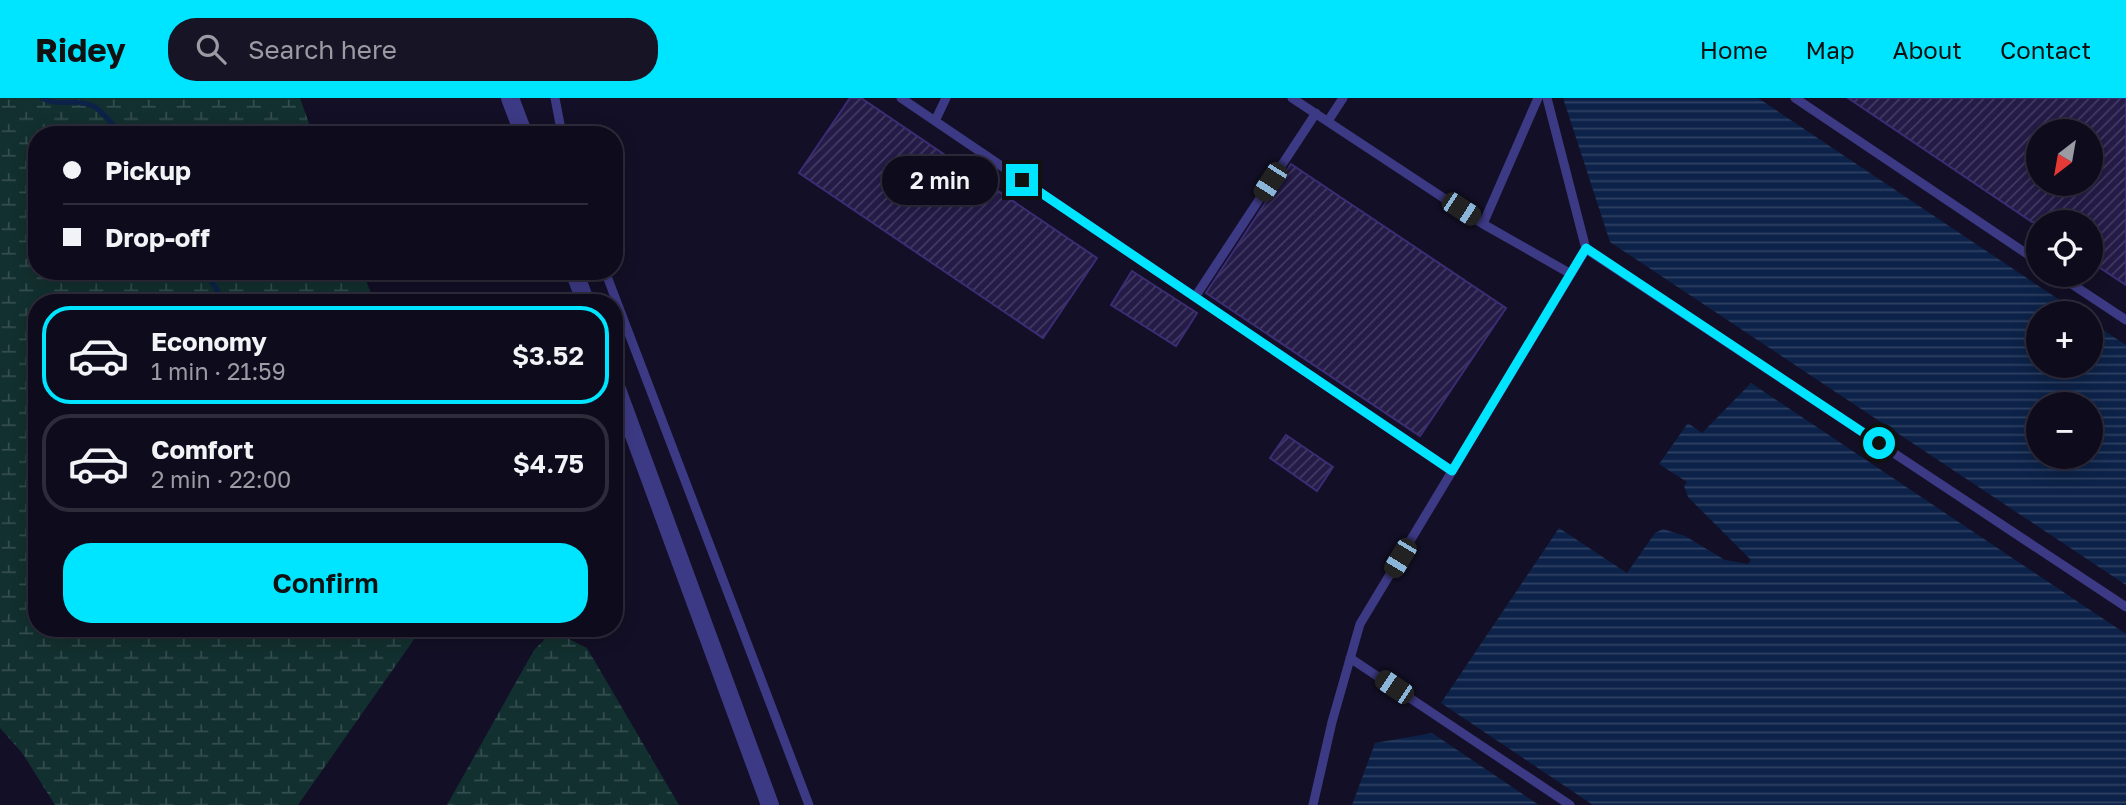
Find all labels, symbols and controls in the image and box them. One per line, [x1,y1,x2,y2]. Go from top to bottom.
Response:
search box [168,18,658,81]
text: Ridey [35,30,126,69]
icon: search [192,30,230,68]
text: Search here [248,34,397,65]
text: Home [1700,35,1768,64]
text: Map [1806,35,1855,64]
text: About [1893,35,1962,64]
text: Contact [2000,35,2091,64]
north arrow [2026,119,2104,196]
map controls [2026,119,2103,469]
text: Pickup [105,155,191,186]
callout: 2 min [882,155,998,204]
car [1250,159,1291,205]
route end [1006,164,1038,196]
text: 2 min [910,166,970,194]
car [1438,189,1485,229]
button: locate [2026,210,2103,287]
text: Drop-off [105,222,210,253]
button: + [2026,301,2103,378]
icon: car [67,324,130,387]
text: Economy [151,326,267,357]
text: $3.52 [512,340,584,371]
text: 1 min · 21:59 [151,357,286,385]
button: − [2026,392,2103,469]
route start [1863,427,1895,459]
icon: car [67,432,130,495]
text: Comfort [151,434,254,465]
text: $4.75 [513,448,584,479]
text: 2 min · 22:00 [151,465,291,493]
car [1381,535,1420,581]
button: Confirm [63,543,588,623]
car [1371,667,1418,707]

